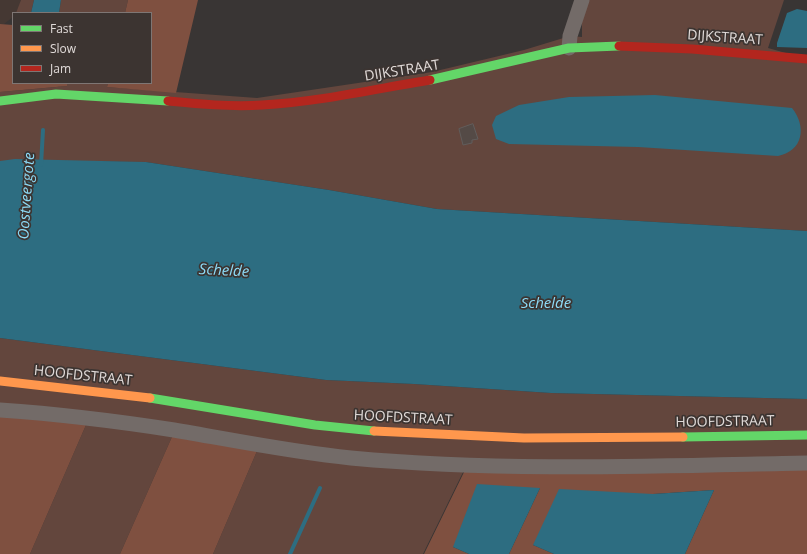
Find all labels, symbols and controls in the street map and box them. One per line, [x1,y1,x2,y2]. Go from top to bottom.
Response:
legend [12,12,152,84]
text: Fast [50,20,73,37]
street label: DIJKSTRAAT [687,27,763,49]
text: Slow [50,40,76,57]
street label: DIJKSTRAAT [363,57,441,85]
text: Jam [50,60,71,77]
water label: Oostveergote [15,152,39,240]
water label: Schelde [198,261,250,281]
water label: Schelde [521,295,571,313]
street label: HOOFDSTRAAT [33,362,133,390]
street label: HOOFDSTRAAT [353,407,453,429]
street label: HOOFDSTRAAT [675,413,775,431]

